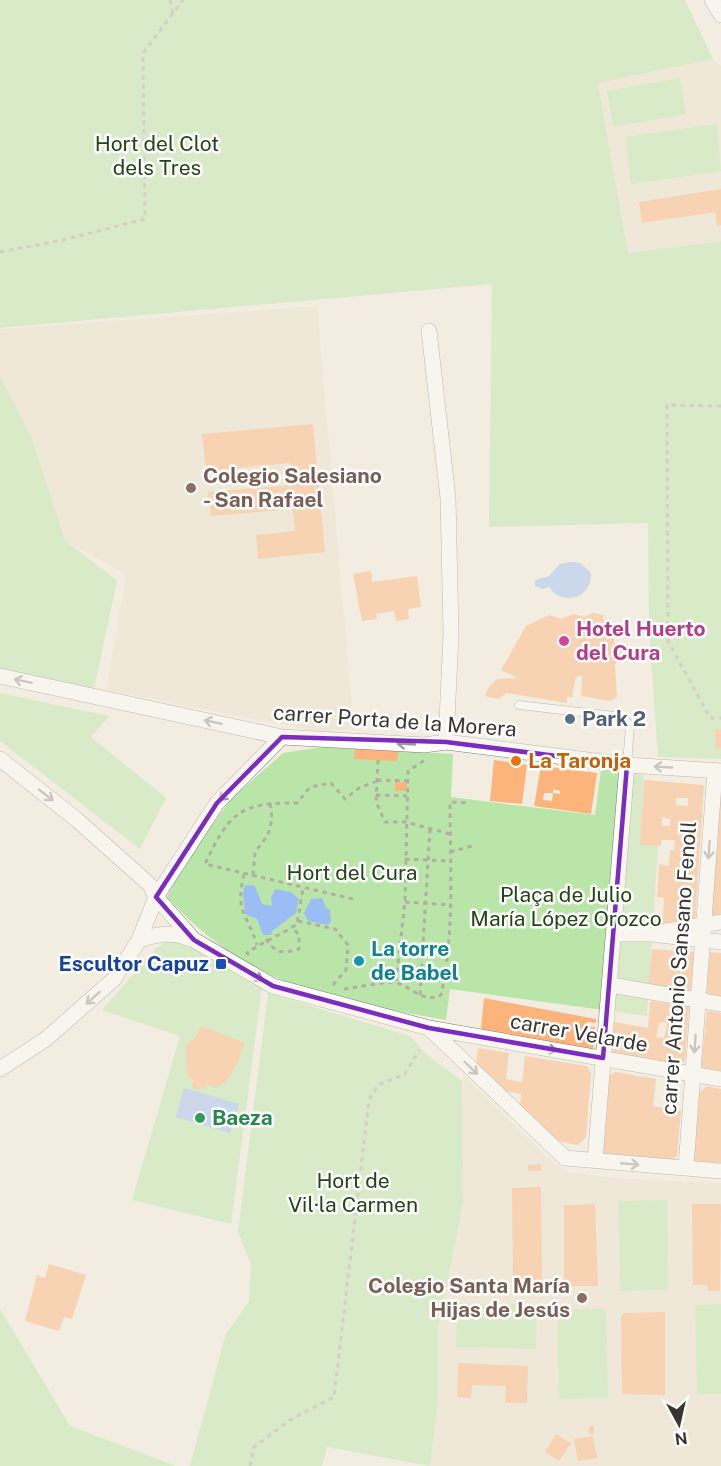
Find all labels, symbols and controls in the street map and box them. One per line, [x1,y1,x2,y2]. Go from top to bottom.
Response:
park label: Hort del Clot dels Tres [95,131,219,180]
place label: Colegio Salesiano - San Rafael [203,463,382,512]
marker: Colegio Salesiano - San Rafael [184,481,198,495]
place label: Hotel Huerto del Cura [576,616,706,665]
marker: Hotel Huerto del Cura [557,634,571,648]
one-way arrow [13,674,32,686]
street label: carrer Porta de la Morera [272,700,518,741]
place label: Park 2 [582,706,646,731]
marker: Park 2 [563,712,577,726]
one-way arrow [204,716,223,727]
one-way arrow [397,738,417,749]
place label: La Taronja [528,748,631,773]
marker: La Taronja [509,754,523,768]
one-way arrow [653,762,673,773]
one-way arrow [219,786,233,801]
one-way arrow [38,789,54,802]
street label: carrer Antonio Sansano Fenoll [656,820,701,1116]
one-way arrow [703,839,714,859]
park label: Hort del Cura [287,860,417,885]
park label: Plaça de Julio María López Orozco [470,882,662,931]
place label: La torre de Babel [371,936,459,985]
place label: Escultor Capuz [58,951,209,976]
marker: La torre de Babel [352,954,366,968]
marker: Escultor Capuz [214,957,228,971]
one-way arrow [246,970,263,982]
one-way arrow [85,991,100,1005]
street label: carrer Velarde [508,1008,650,1057]
one-way arrow [689,1034,700,1054]
one-way arrow [538,1044,558,1055]
one-way arrow [464,1061,479,1075]
place label: Baeza [212,1105,273,1130]
marker: Baeza [193,1111,207,1125]
one-way arrow [620,1158,639,1169]
park label: Hort de Vil·la Carmen [288,1168,418,1217]
place label: Colegio Santa María Hijas de Jesús [368,1273,570,1322]
marker: Colegio Santa María Hijas de Jesús [575,1291,589,1305]
north arrow [649,1394,709,1454]
text: N [673,1428,689,1449]

